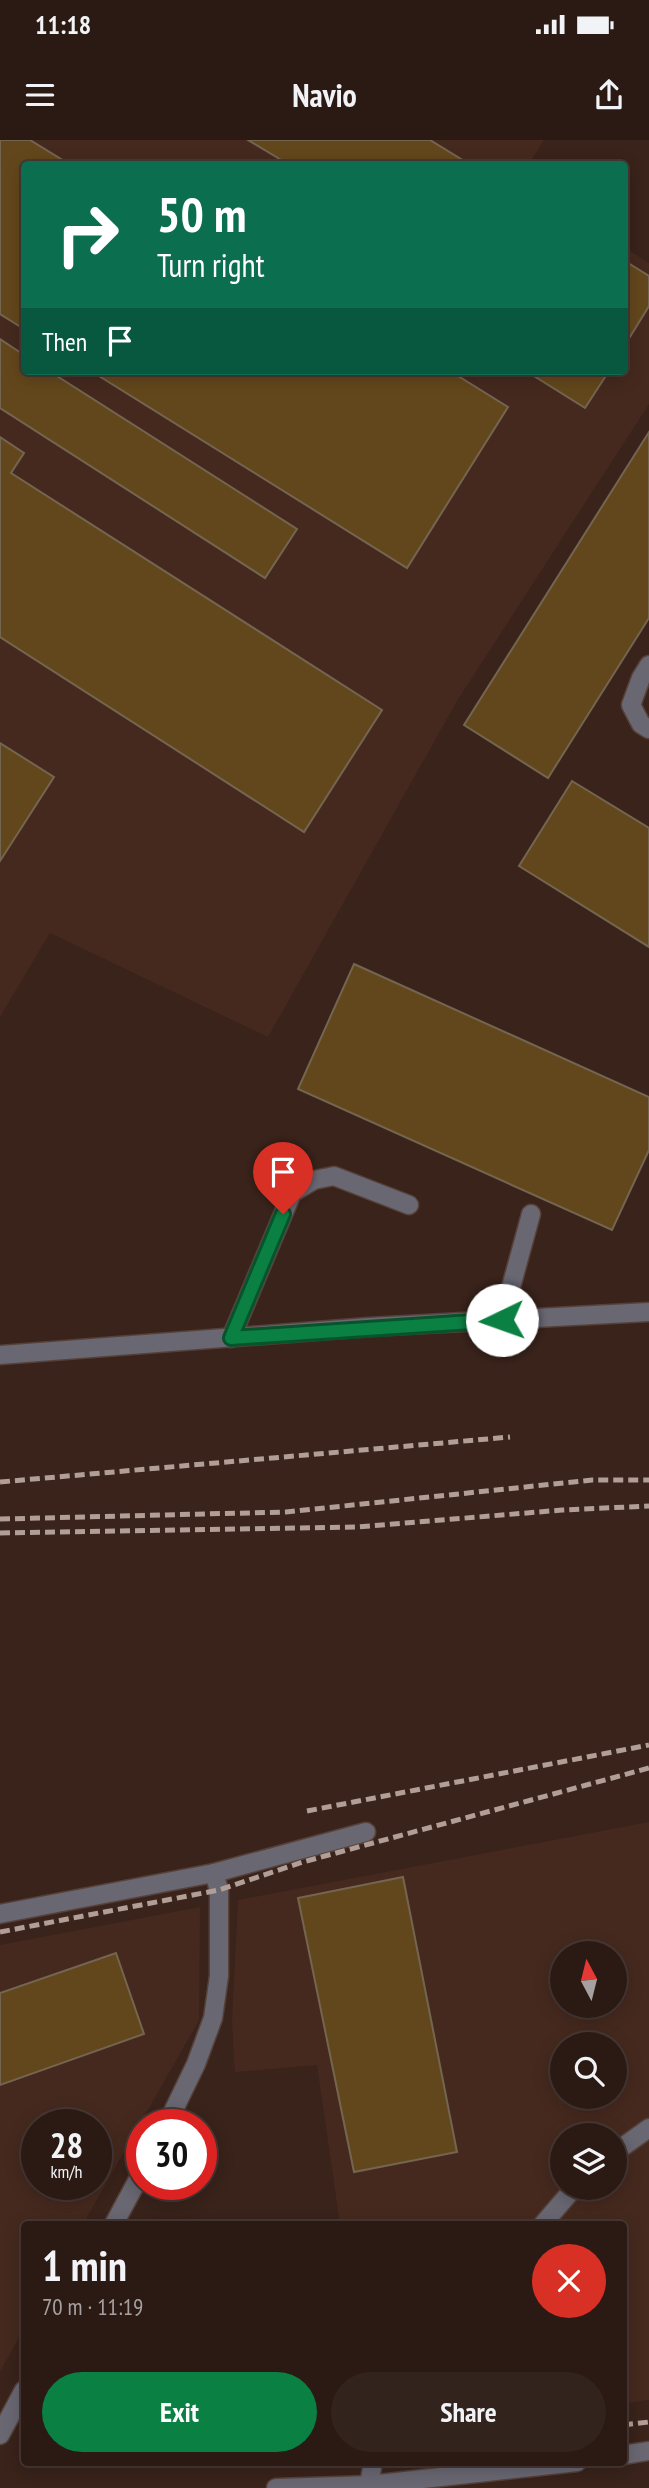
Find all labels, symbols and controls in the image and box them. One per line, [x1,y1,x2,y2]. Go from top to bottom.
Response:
text: 11:18 [35,8,91,41]
text: Navio [292,74,357,116]
icon: menu [21,76,59,114]
icon: share [590,76,628,114]
text: 50 m [157,182,246,246]
icon: right [42,189,133,280]
text: Turn right [157,244,265,286]
icon: arrive [101,322,139,360]
text: Then [42,325,87,358]
pin [253,1142,313,1214]
icon: arrive [264,1153,302,1191]
position arrow [465,1283,539,1357]
north arrow [550,1941,626,2018]
map controls [550,1941,627,2200]
button: search [550,2032,627,2109]
speed limit sign: 30 [126,2109,217,2200]
text: 28 [50,2122,83,2168]
button: layers [550,2123,627,2200]
text: km/h [51,2160,82,2183]
text: 1 min [42,2238,127,2293]
button: close [532,2244,606,2318]
text: 70 m · 11:19 [42,2292,143,2321]
button: Exit [42,2372,317,2452]
button: Share [331,2372,606,2452]

